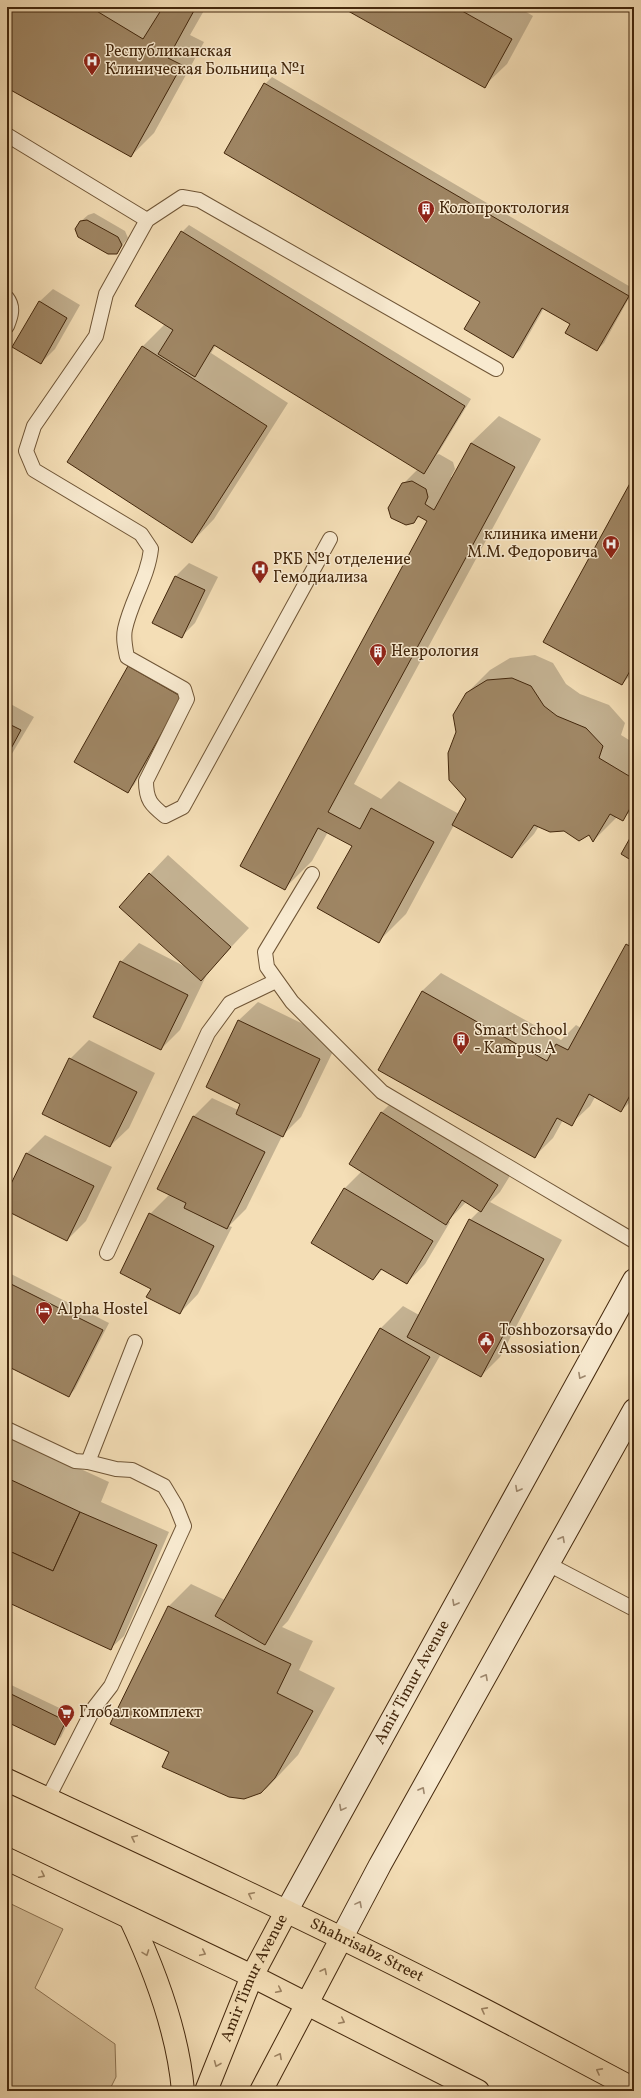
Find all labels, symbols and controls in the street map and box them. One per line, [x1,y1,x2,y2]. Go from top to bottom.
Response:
place label: Республиканская Клиническая Больница №1 [105,41,306,81]
hospital icon: Республиканская Клиническая Больница №1 [82,51,102,76]
place label: Колопроктология [439,198,569,220]
building icon: Колопроктология [416,199,436,224]
place label: клиника имени М.М. Федоровича [467,524,598,564]
hospital icon: клиника имени М.М. Федоровича [601,534,621,559]
place label: РКБ №1 отделение Гемодиализа [273,549,411,589]
hospital icon: РКБ №1 отделение Гемодиализа [250,559,270,584]
place label: Неврология [391,641,479,663]
building icon: Неврология [368,642,388,667]
place label: Smart School - Kampus A [474,1020,567,1060]
building icon: Smart School - Kampus A [451,1030,471,1055]
place label: Alpha Hostel [57,1299,148,1321]
hotel icon: Alpha Hostel [34,1300,54,1325]
place label: Toshbozorsavdo Assosiation [499,1320,613,1360]
public building icon: Toshbozorsavdo Assosiation [476,1330,496,1355]
one-way arrow [579,1372,586,1379]
one-way arrow [515,1485,523,1493]
one-way arrow [558,1536,565,1543]
one-way arrow [452,1599,460,1606]
street label: Amir Timur Avenue [369,1616,455,1749]
one-way arrow [481,1674,488,1681]
place label: Глобал комплект [79,1702,202,1724]
supermarket icon: Глобал комплект [56,1703,76,1728]
one-way arrow [417,1787,424,1795]
one-way arrow [340,1803,347,1811]
one-way arrow [130,1835,138,1843]
one-way arrow [38,1870,45,1878]
one-way arrow [248,1892,255,1900]
one-way arrow [354,1901,362,1909]
street label: Amir Timur Avenue [216,1910,294,2045]
street label: Shahrisabz Street [306,1913,428,1988]
one-way arrow [199,1948,206,1956]
one-way arrow [141,1950,149,1957]
one-way arrow [319,1968,327,1975]
one-way arrow [275,1985,283,1993]
one-way arrow [481,2008,489,2015]
one-way arrow [338,2017,345,2024]
one-way arrow [275,2053,282,2061]
one-way arrow [213,2061,221,2068]
one-way arrow [596,2068,604,2076]

